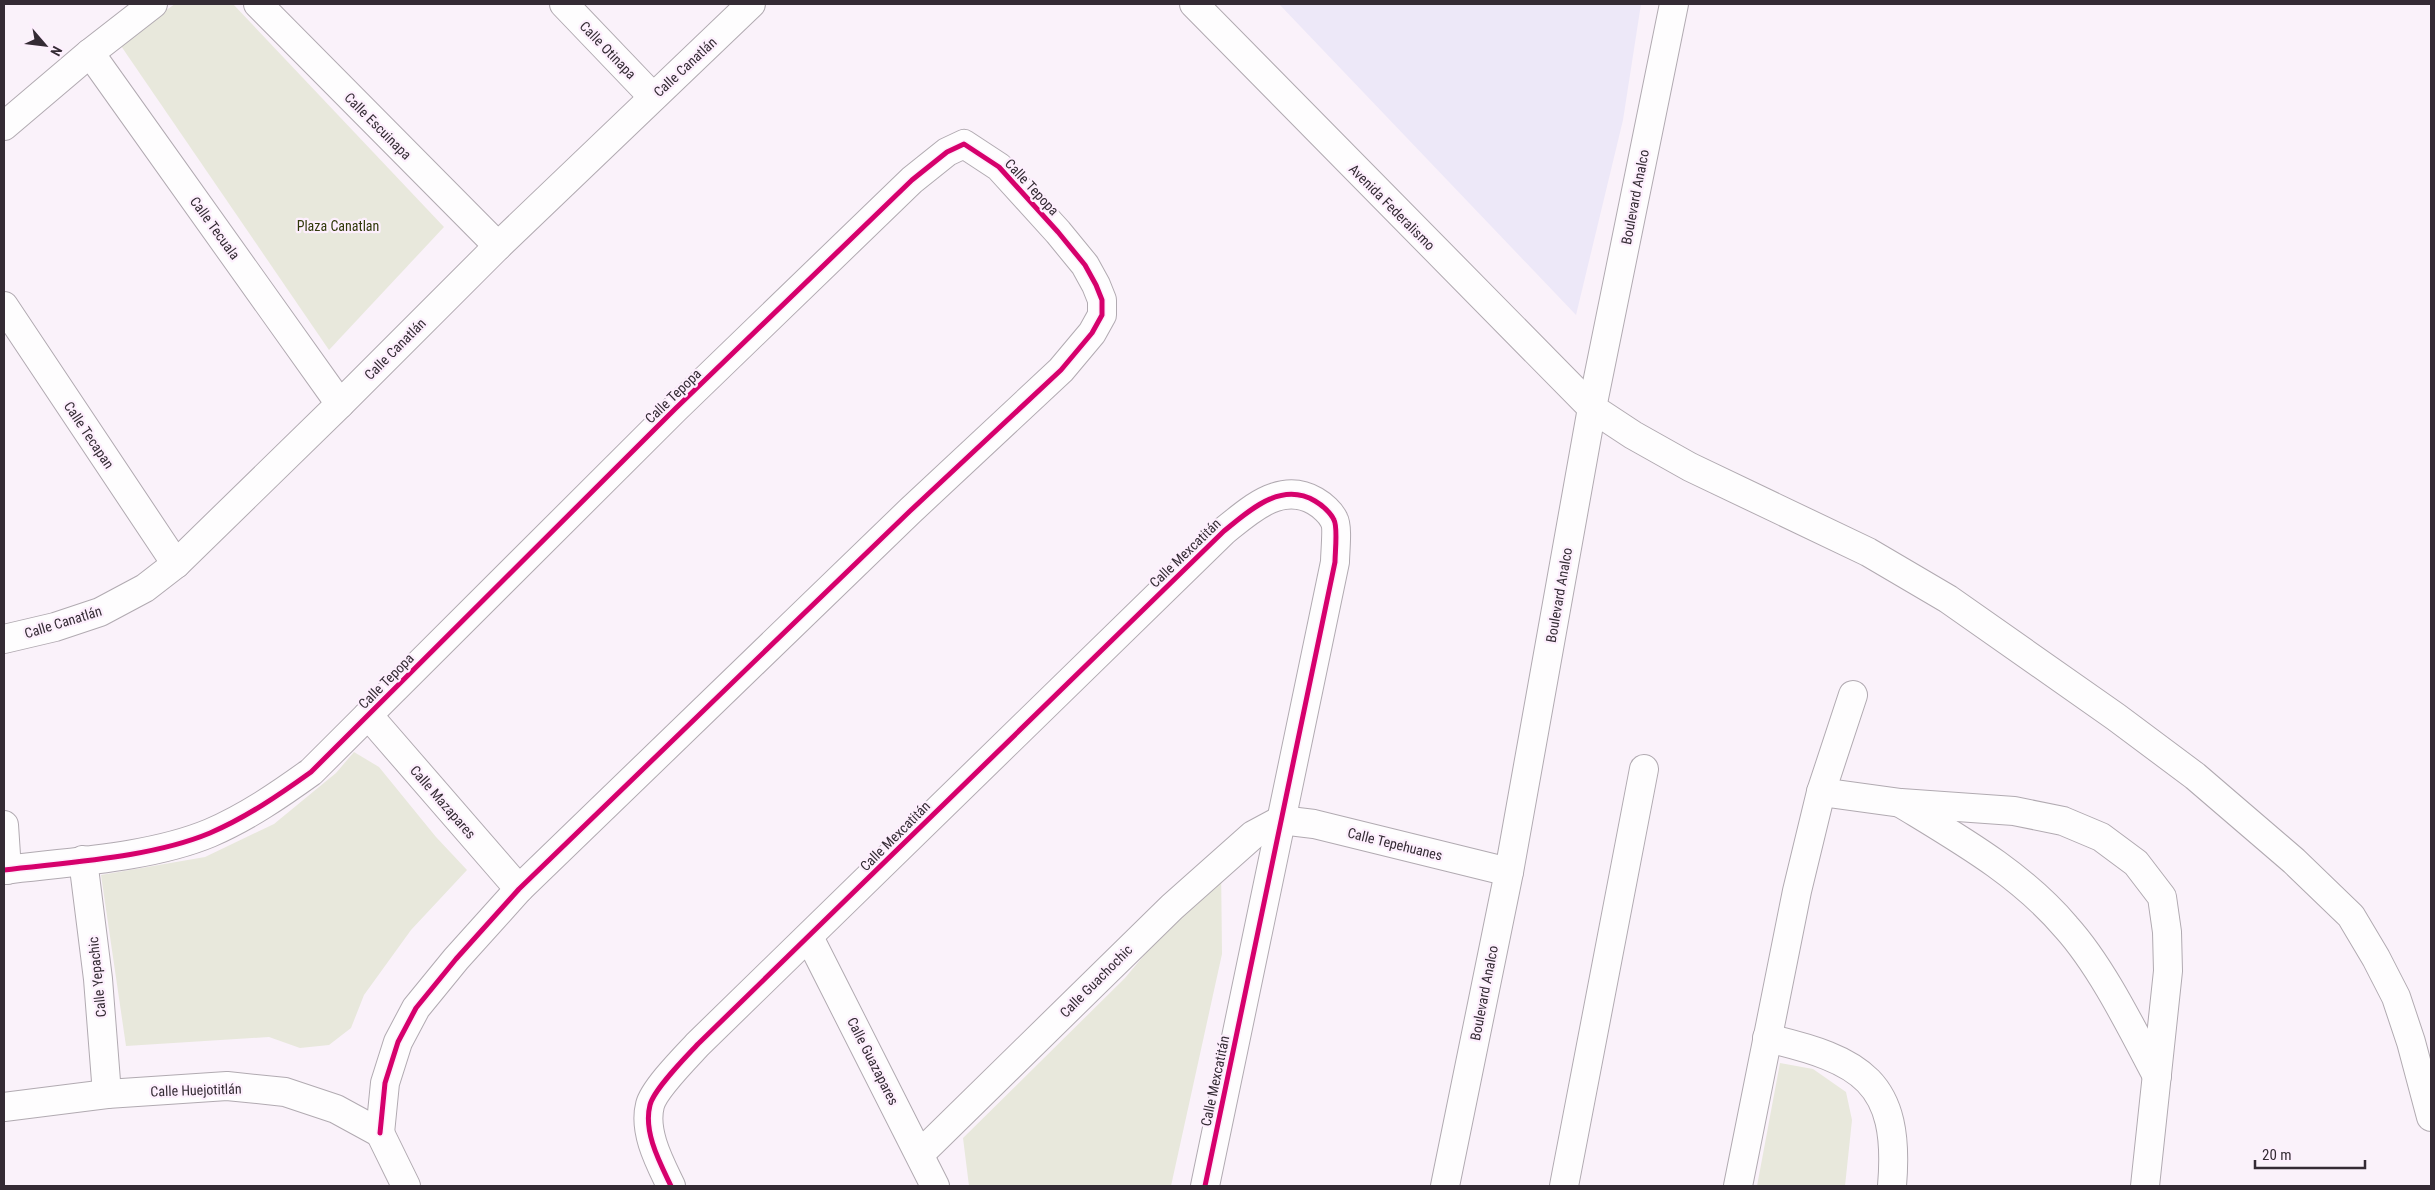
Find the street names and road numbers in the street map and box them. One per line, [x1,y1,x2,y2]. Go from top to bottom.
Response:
street label: Calle Otinapa [577,18,639,82]
street label: Calle Canatlán [650,34,720,100]
street label: Calle Escuinapa [341,89,415,163]
street label: Boulevard Analco [1618,148,1652,246]
street label: Calle Tepopa [1002,155,1062,219]
street label: Avenida Federalismo [1346,161,1438,253]
street label: Calle Tecuala [187,194,243,262]
street label: Calle Canatlán [361,315,429,383]
street label: Calle Tepopa [642,365,704,427]
street label: Calle Tecapan [61,398,117,472]
street label: Calle Mexcatitán [1146,515,1224,591]
street label: Boulevard Analco [1543,546,1575,644]
street label: Calle Canatlán [22,603,104,641]
street label: Calle Tepopa [355,650,417,712]
street label: Calle Mazapares [407,762,479,842]
street label: Calle Mexcatitán [857,798,933,874]
street label: Calle Tepehuanes [1346,824,1444,864]
street label: Calle Yepachic [85,936,109,1018]
street label: Calle Guachochic [1056,941,1136,1021]
street label: Boulevard Analco [1467,944,1501,1042]
street label: Calle Guazapares [844,1015,902,1107]
street label: Calle Mexcatitán [1198,1034,1232,1128]
street label: Calle Huejotitlán [150,1080,242,1100]

